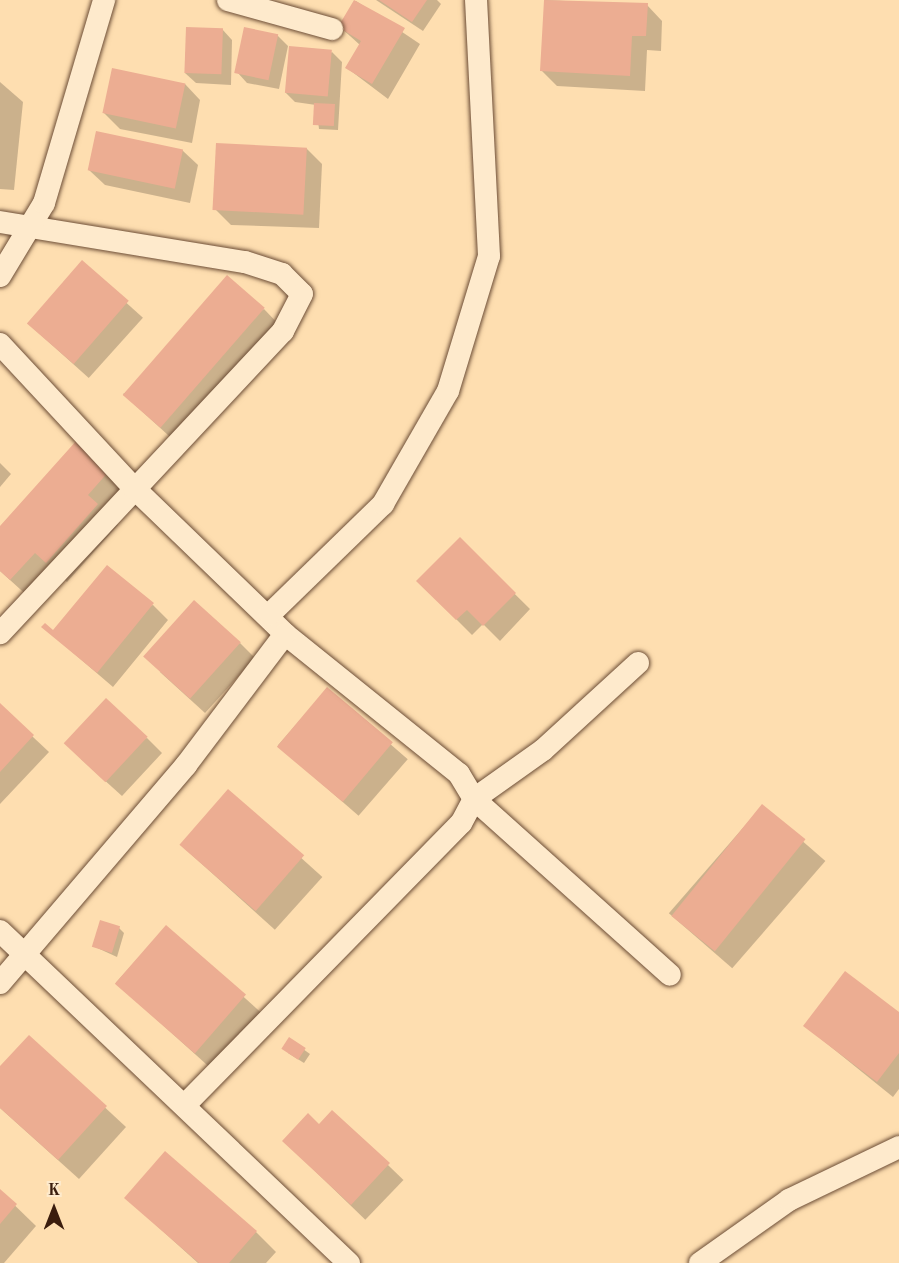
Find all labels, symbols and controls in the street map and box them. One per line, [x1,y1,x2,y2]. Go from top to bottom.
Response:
north arrow [24,1179,84,1239]
text: K [48,1183,60,1199]

